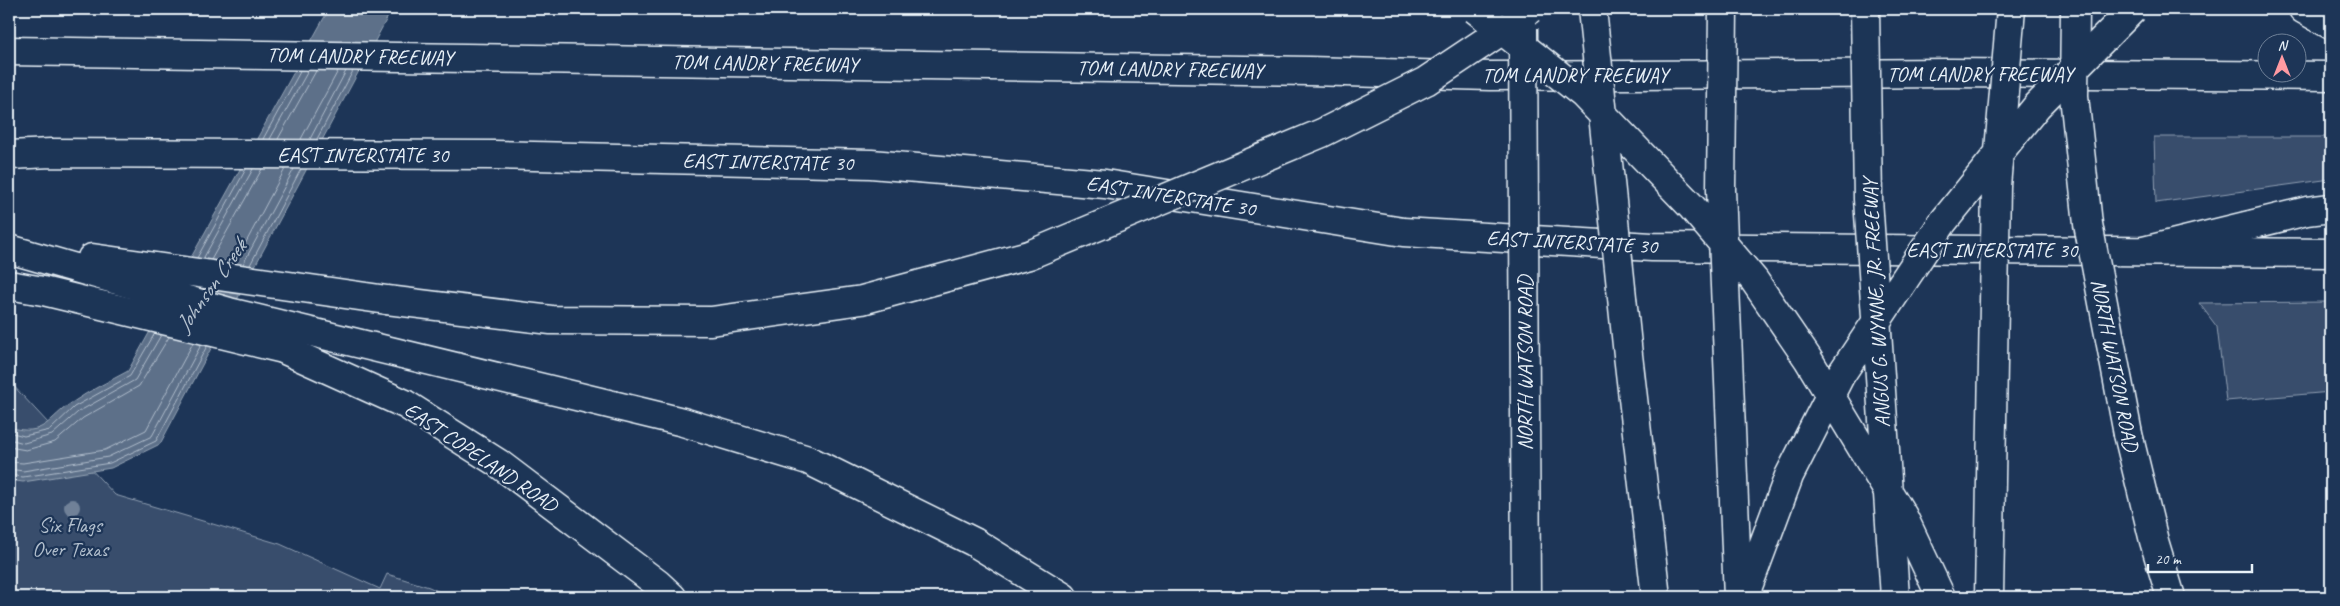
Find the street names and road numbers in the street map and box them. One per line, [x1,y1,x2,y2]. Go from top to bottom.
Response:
street label: TOM LANDRY FREEWAY [267,41,457,71]
street label: TOM LANDRY FREEWAY [672,48,862,78]
street label: TOM LANDRY FREEWAY [1077,54,1267,84]
street label: TOM LANDRY FREEWAY [1887,61,2076,87]
street label: TOM LANDRY FREEWAY [1482,62,1671,88]
street label: EAST INTERSTATE 30 [278,142,450,168]
street label: EAST INTERSTATE 30 [682,148,855,177]
street label: EAST INTERSTATE 30 [1085,170,1259,222]
street label: ANGUS G. WYNNE, JR. FREEWAY [1856,173,1896,428]
street label: EAST INTERSTATE 30 [1486,225,1659,260]
street label: EAST INTERSTATE 30 [1907,237,2079,263]
street label: NORTH WATSON ROAD [1512,274,1538,450]
street label: NORTH WATSON ROAD [2086,277,2145,455]
street label: EAST COPELAND ROAD [400,396,564,519]

